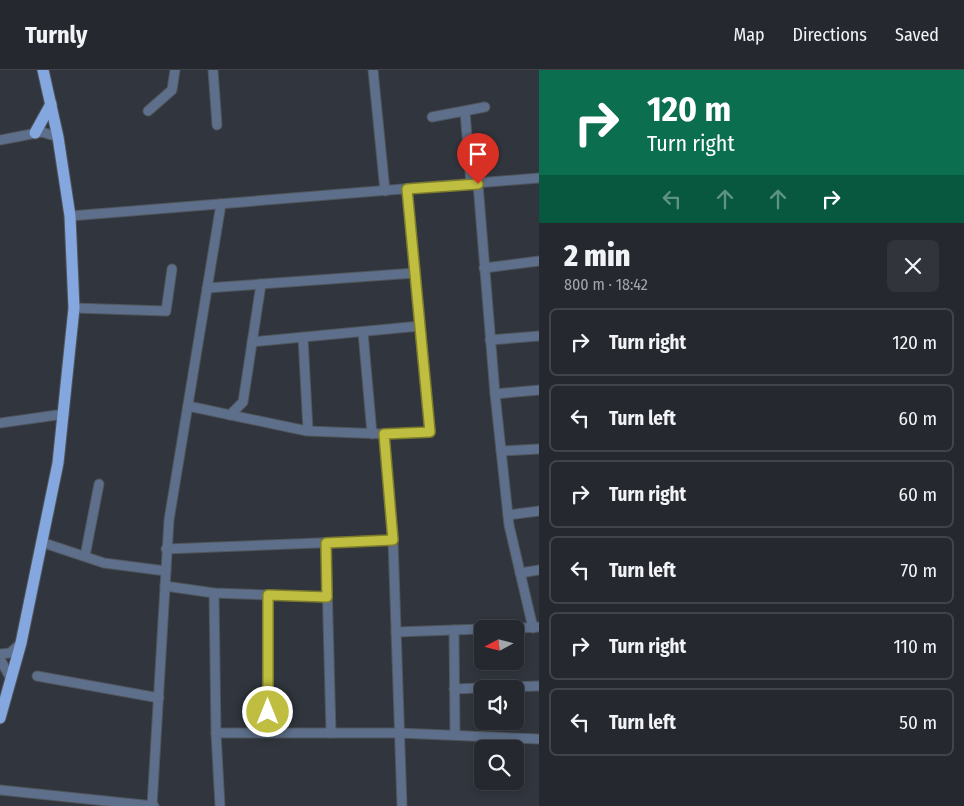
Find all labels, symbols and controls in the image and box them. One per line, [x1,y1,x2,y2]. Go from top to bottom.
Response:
text: Turnly [25,21,87,49]
text: Map [733,24,765,46]
text: Directions [793,24,867,46]
text: Saved [895,24,939,46]
text: 120 m [647,88,731,130]
icon: right [564,90,629,155]
text: Turn right [647,130,735,157]
pin [457,133,499,184]
icon: arrive [464,140,492,168]
icon: left [658,185,686,213]
icon: ahead [711,185,739,213]
icon: ahead [764,185,792,213]
icon: right [817,185,845,213]
text: 2 min [564,238,630,274]
button: close [887,240,939,292]
text: 800 m · 18:42 [564,275,648,294]
icon: right [566,328,594,356]
text: Turn right [609,331,686,354]
text: 120 m [892,331,937,354]
icon: left [566,404,594,432]
text: Turn left [609,407,676,430]
text: 60 m [899,407,937,430]
icon: right [566,480,594,508]
text: Turn right [609,483,686,506]
text: 60 m [899,483,937,506]
icon: left [566,556,594,584]
text: Turn left [609,559,676,582]
text: 70 m [901,559,937,582]
north arrow [474,620,524,670]
map controls [474,620,524,790]
icon: right [566,632,594,660]
text: Turn right [609,635,686,658]
text: 110 m [893,635,937,658]
button: sound [474,680,524,730]
position arrow [241,685,293,737]
icon: left [566,708,594,736]
text: Turn left [609,711,676,734]
text: 50 m [899,711,937,734]
button: search [474,740,524,790]

